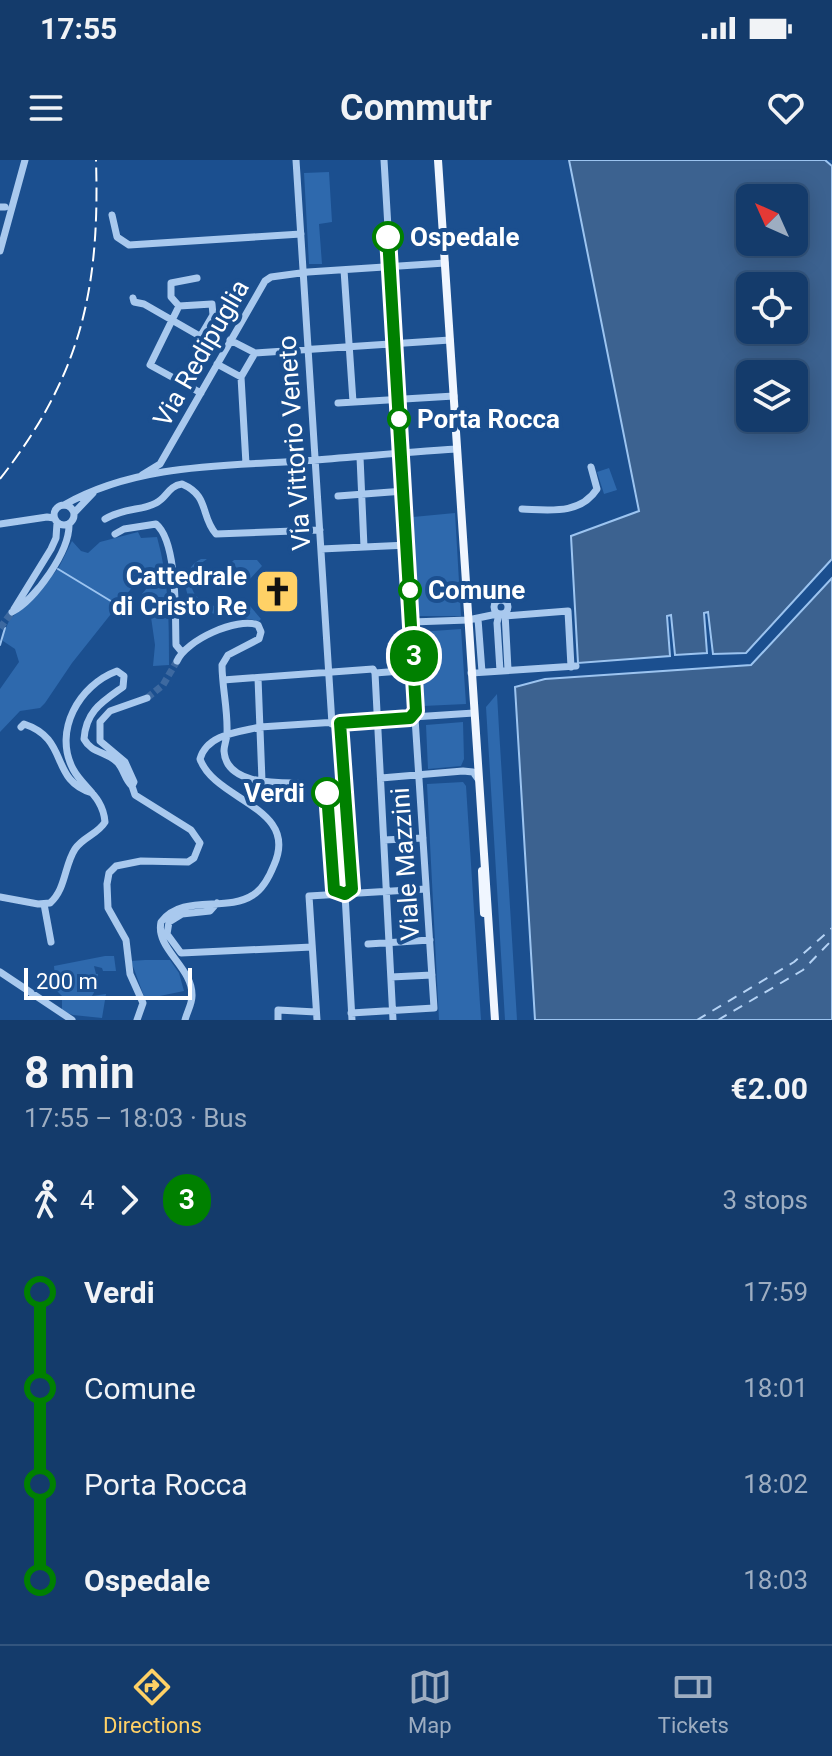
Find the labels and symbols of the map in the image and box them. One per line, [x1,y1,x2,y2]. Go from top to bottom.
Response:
north arrow [736,184,808,256]
marker: Ospedale [373,222,403,252]
place label: Ospedale [410,222,519,252]
street label: Via Redipuglia [147,274,255,432]
street label: Via Vittorio Veneto [272,335,316,551]
place label: Porta Rocca [417,404,560,434]
marker: Porta Rocca [388,408,410,430]
place label: Cattedrale di Cristo Re [112,561,247,621]
church icon: Cattedrale di Cristo Re [254,567,302,615]
place label: Comune [428,575,525,605]
marker: Comune [399,579,421,601]
line badge: 3 [388,630,440,682]
place label: Verdi [244,778,305,808]
marker: Verdi [312,778,342,808]
street label: Viale Mazzini [385,787,425,941]
scale bar [24,964,192,1000]

